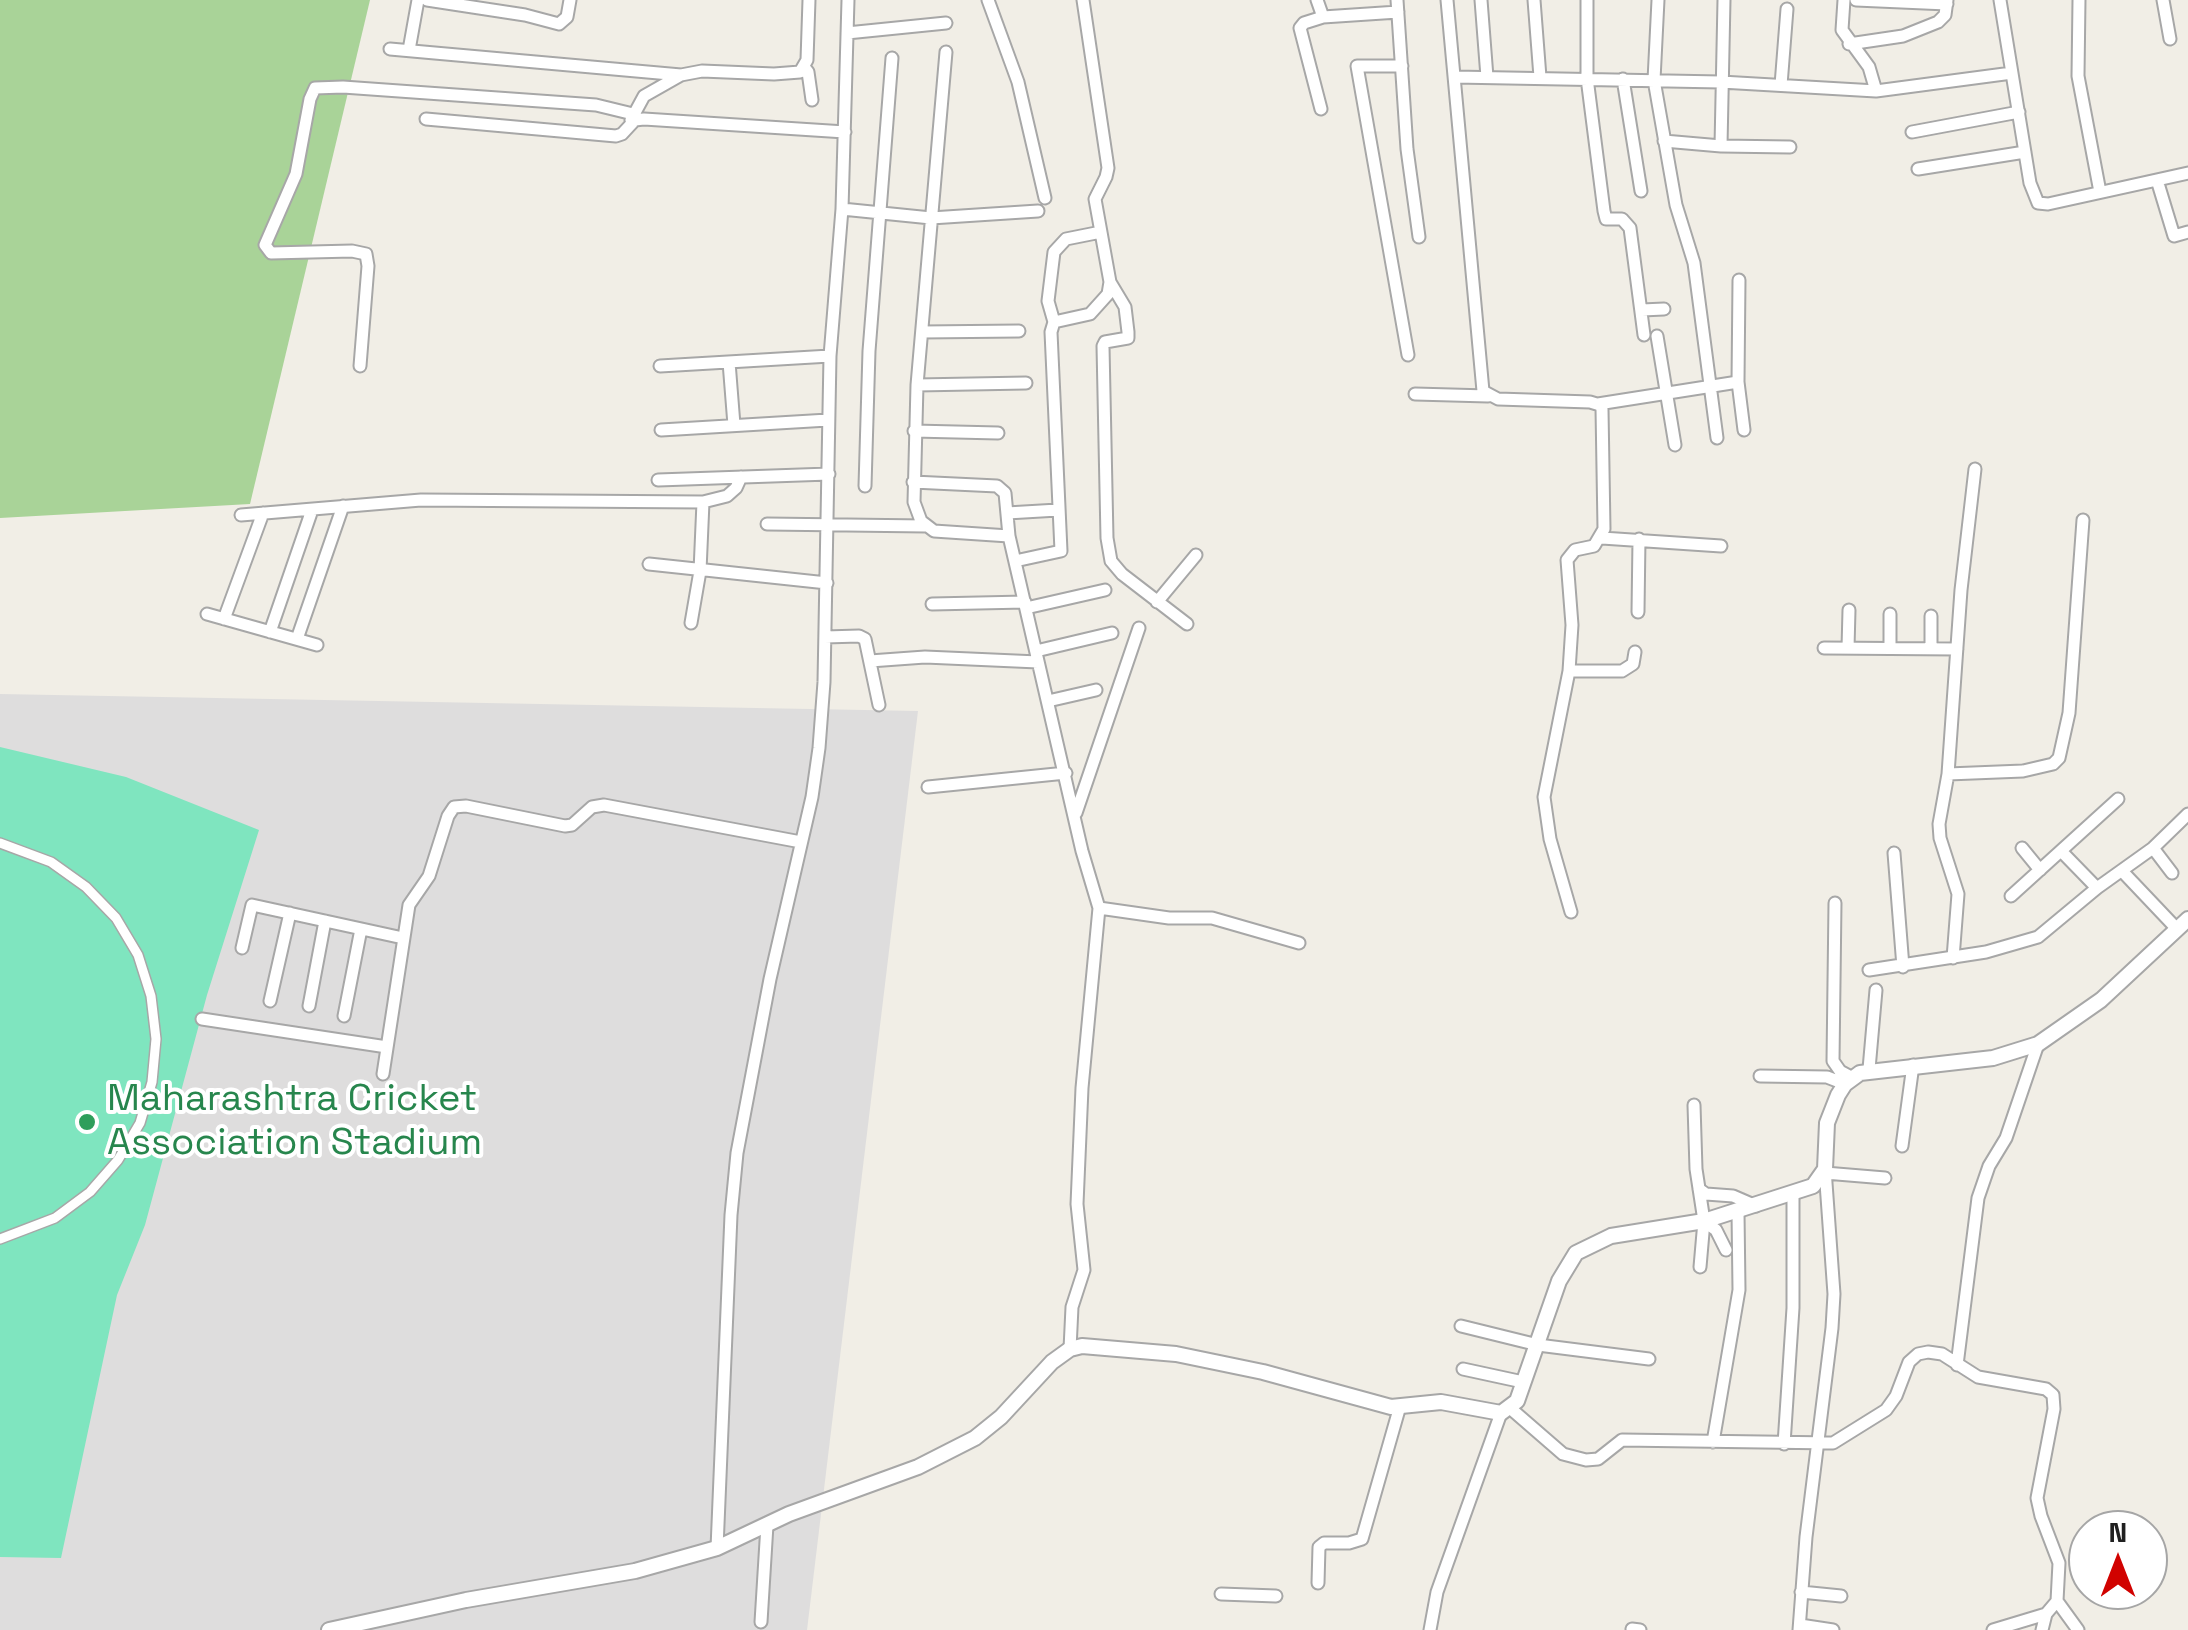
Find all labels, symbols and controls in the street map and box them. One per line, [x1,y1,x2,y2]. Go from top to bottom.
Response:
place label: Maharashtra Cricket Association Stadium [107,1077,482,1166]
marker: Maharashtra Cricket Association Stadium [76,1111,98,1133]
north arrow [2068,1510,2168,1610]
text: N [2109,1514,2127,1550]

